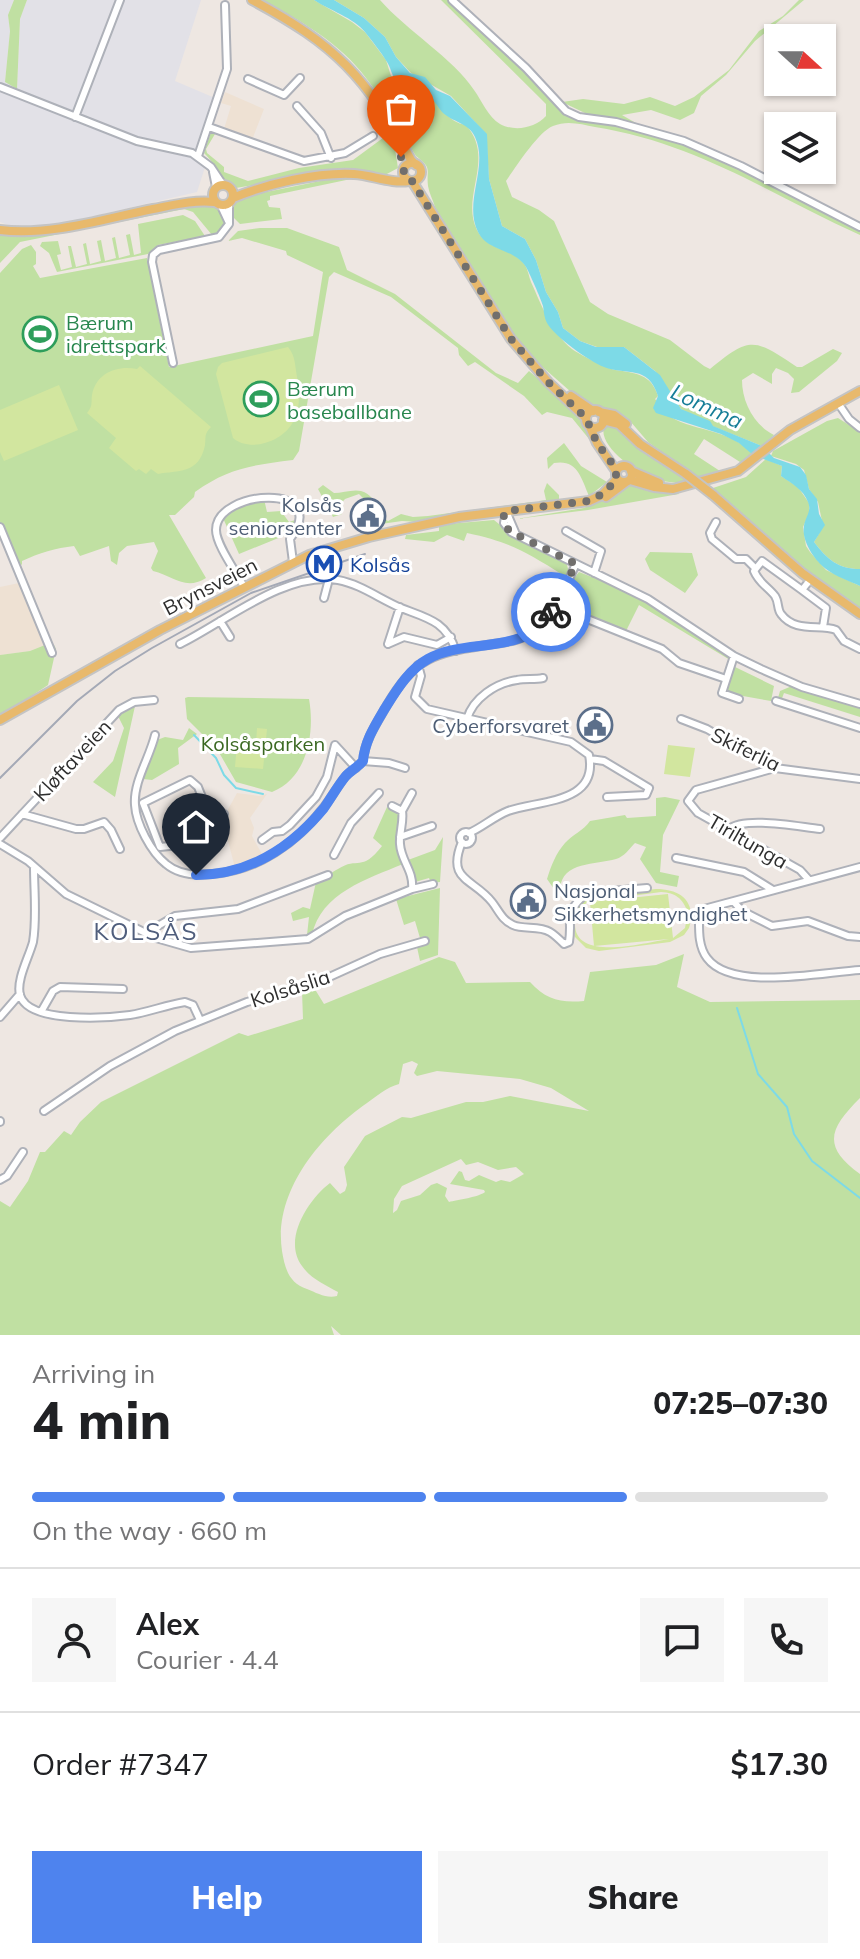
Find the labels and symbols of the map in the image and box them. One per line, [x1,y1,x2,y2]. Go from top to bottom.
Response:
north arrow [764,24,836,96]
pin [367,75,435,157]
place label: Bærum idrettspark [66,310,167,358]
sports icon: Bærum idrettspark [21,315,59,353]
place label: Bærum baseballbane [287,376,412,424]
water label: Lomma [667,377,747,435]
sports icon: Bærum baseballbane [242,380,280,418]
place label: Kolsås seniorsenter [229,492,343,540]
public building icon: Kolsås seniorsenter [349,497,387,535]
metro station icon: Kolsås [305,545,343,583]
street label: Brynsveien [159,552,261,620]
place label: Kolsås [350,552,410,577]
courier [511,572,591,652]
public building icon: Cyberforsvaret [576,706,614,744]
place label: Cyberforsvaret [432,713,569,738]
street label: Kløftaveien [28,714,116,806]
street label: Skiferlia [707,722,785,776]
park label: Kolsåsparken [201,731,325,756]
pin [162,793,230,875]
street label: Tiriltunga [704,808,792,874]
place label: Nasjonal Sikkerhetsmyndighet [554,878,747,926]
public building icon: Nasjonal Sikkerhetsmyndighet [509,882,547,920]
district label: KOLSÅS [93,916,199,946]
street label: Kolsåslia [247,963,333,1013]

